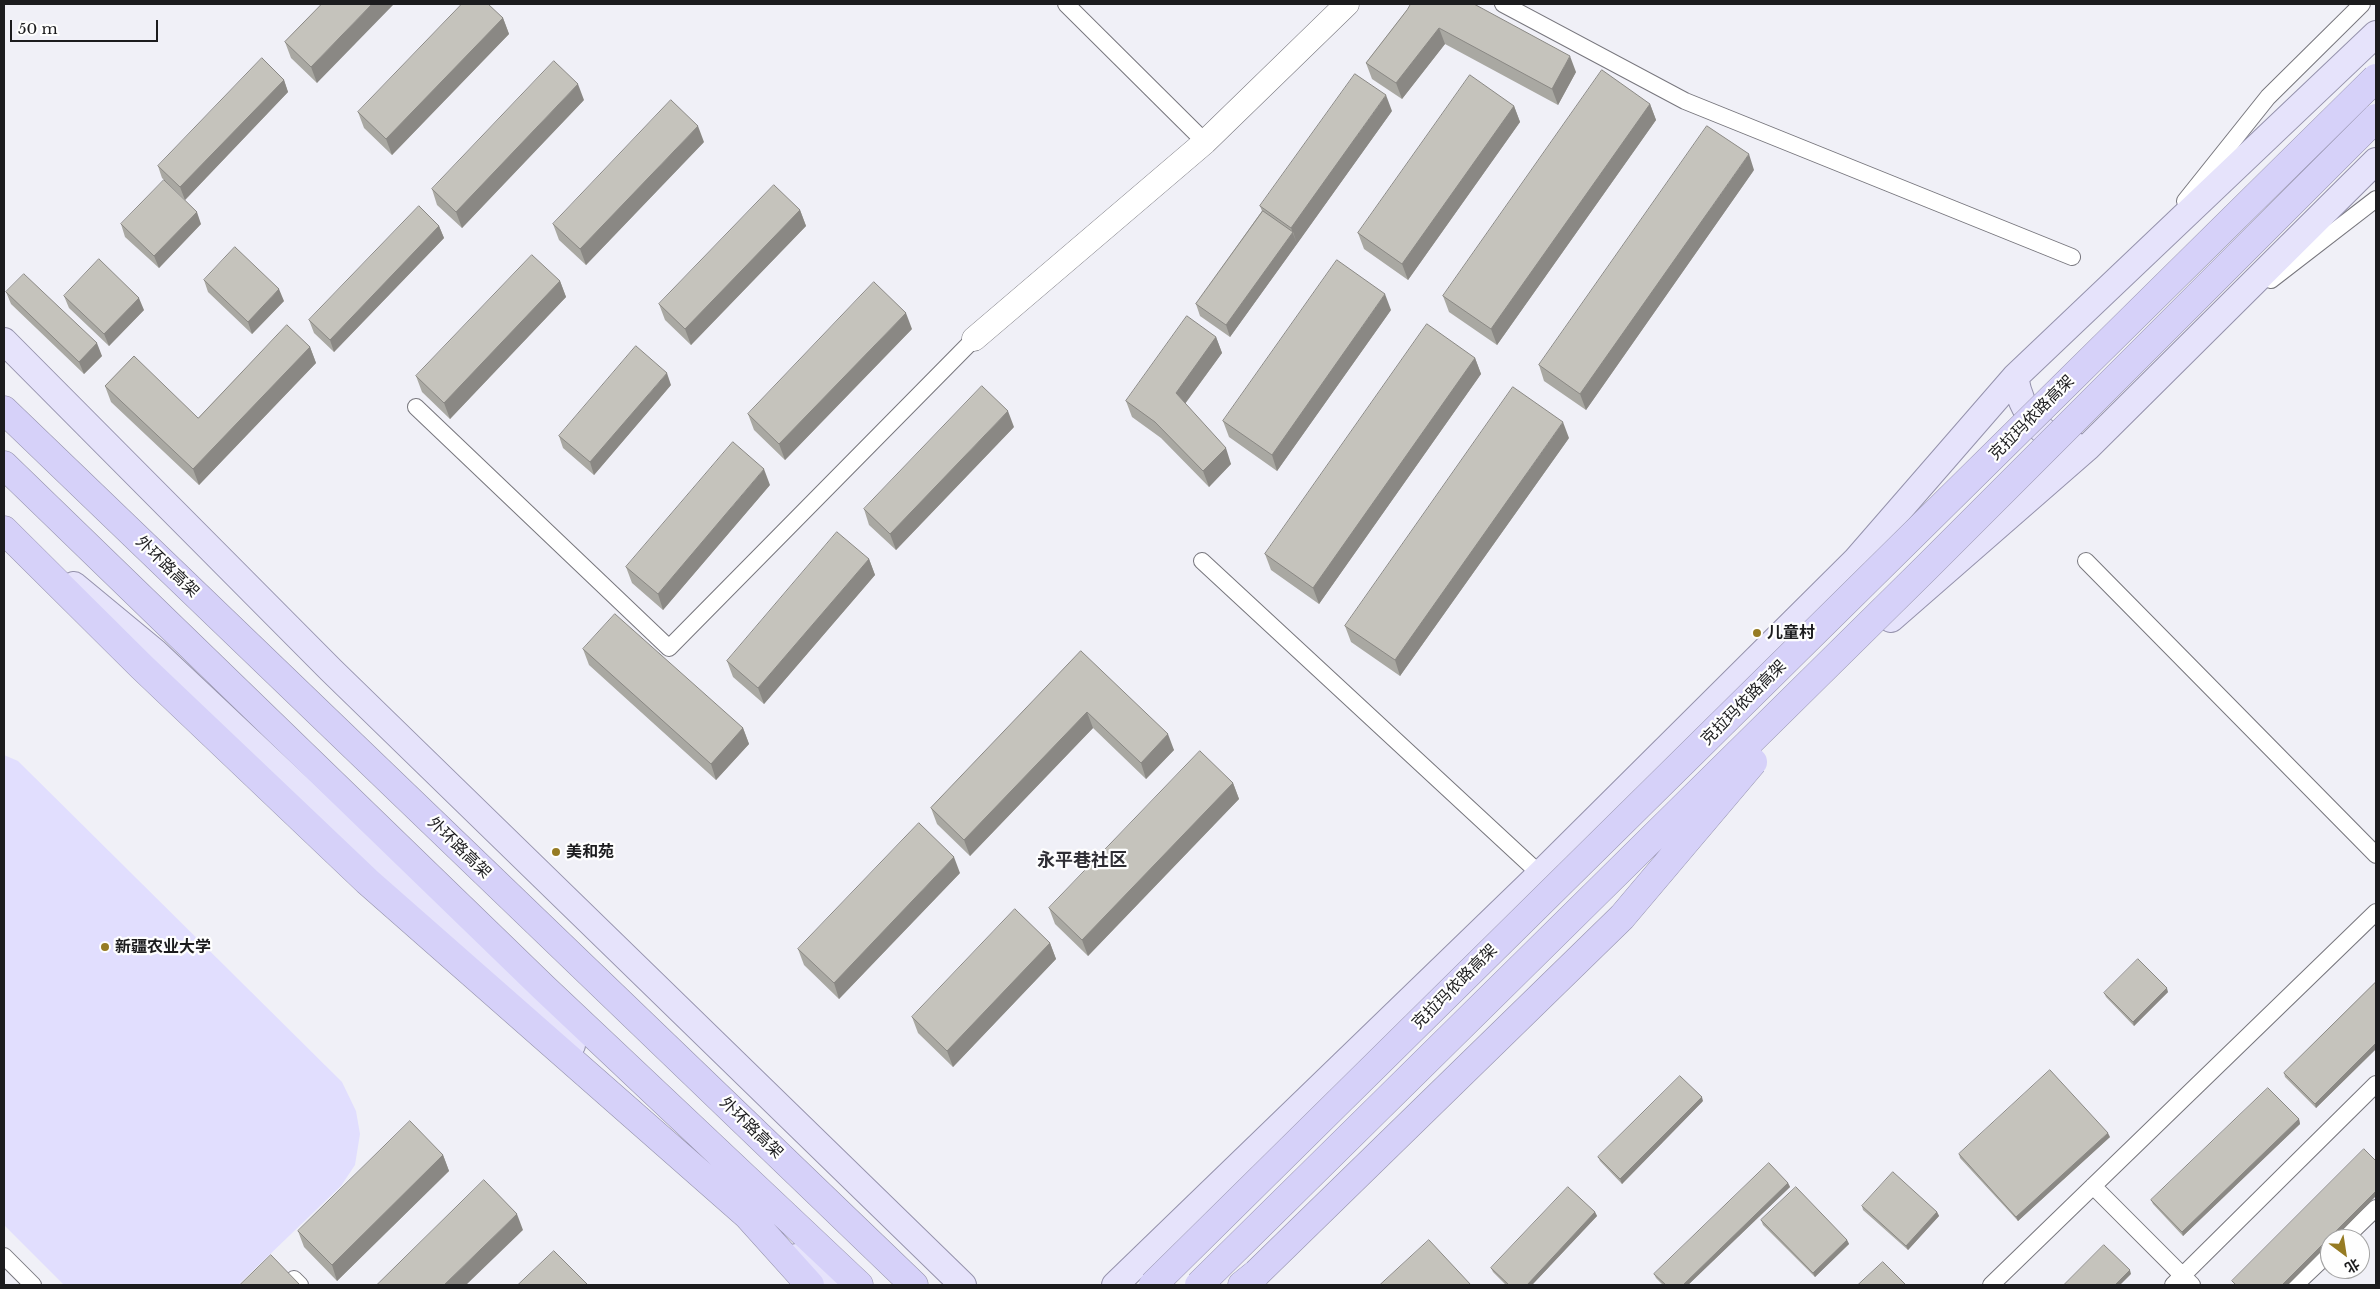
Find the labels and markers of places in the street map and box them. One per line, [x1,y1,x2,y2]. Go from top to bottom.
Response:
place label: 儿童村 [1767,623,1815,643]
marker: 儿童村 [1751,627,1763,639]
place label: 美和苑 [566,842,614,862]
marker: 美和苑 [550,846,562,858]
place label: 新疆农业大学 [115,937,211,957]
marker: 新疆农业大学 [99,941,111,953]

